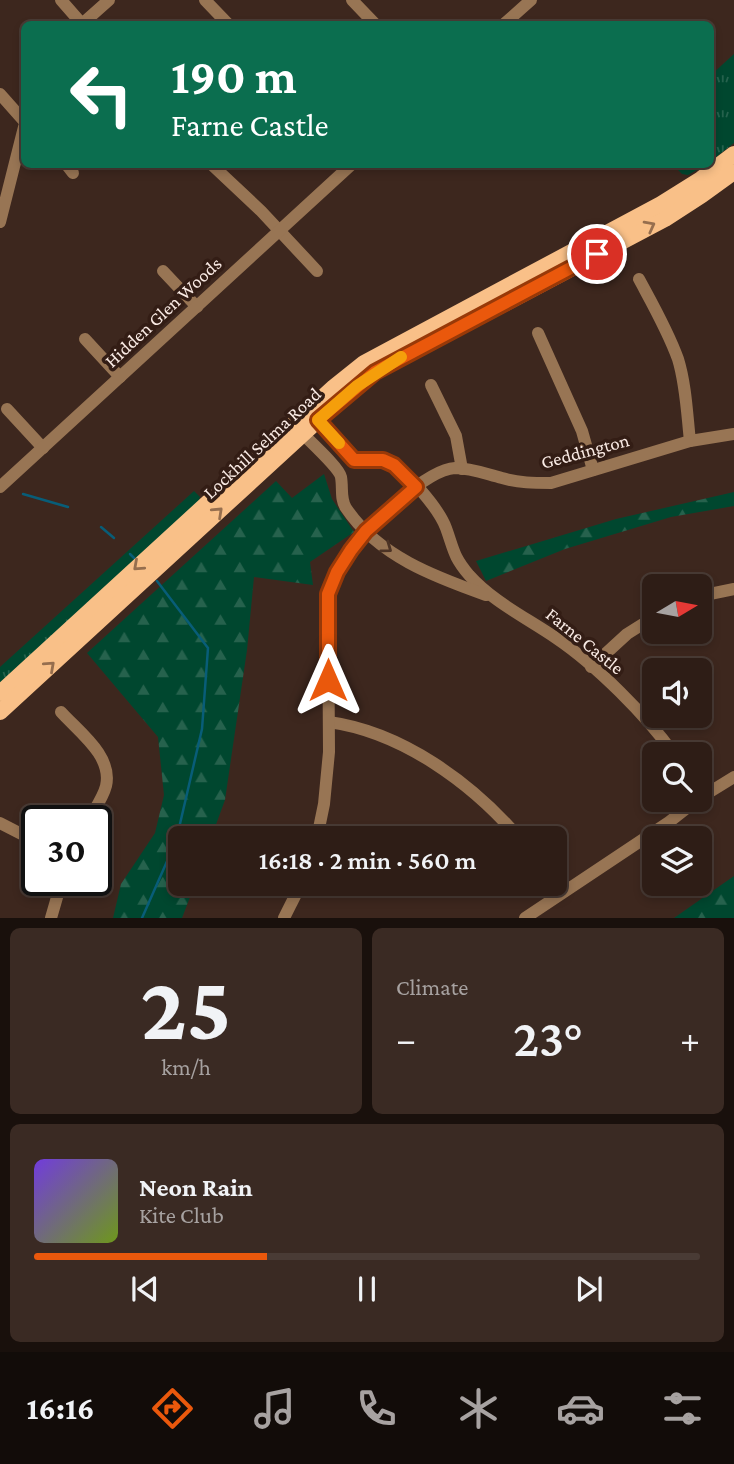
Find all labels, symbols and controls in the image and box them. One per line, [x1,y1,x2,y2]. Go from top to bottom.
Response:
icon: left [56,49,147,140]
text: 190 m [171,49,297,104]
text: Farne Castle [171,107,329,143]
one-way arrow [643,221,655,235]
pin [567,224,627,284]
icon: arrive [578,235,616,273]
street label: Hidden Glen Woods [100,253,226,371]
street label: Lockhill Selma Road [199,383,325,503]
street label: Geddington [539,429,631,473]
one-way arrow [210,508,223,521]
one-way arrow [379,540,391,552]
one-way arrow [133,558,146,571]
north arrow [642,574,712,644]
map controls [642,574,712,896]
street label: Farne Castle [542,603,628,679]
position arrow [291,643,365,717]
button: sound [642,658,712,728]
one-way arrow [42,662,55,674]
button: search [642,742,712,812]
speed limit sign: 30 [21,805,112,896]
button: layers [642,826,712,896]
text: 16:18 · 2 min · 560 m [259,846,476,875]
text: 25 [141,957,232,1059]
text: Climate [396,974,468,1000]
text: 23° [513,1009,583,1067]
text: − [396,1018,416,1060]
text: + [680,1018,700,1060]
text: km/h [161,1054,211,1080]
text: Neon Rain [139,1173,253,1202]
text: Kite Club [139,1202,224,1228]
icon: previous [126,1270,164,1308]
icon: pause [348,1270,386,1308]
icon: next [570,1270,608,1308]
icon: directions [148,1384,197,1433]
icon: music [250,1384,299,1433]
icon: phone [352,1384,401,1433]
icon: climate [454,1384,503,1433]
icon: car [556,1384,605,1433]
icon: filters [658,1384,707,1433]
text: 16:16 [27,1390,94,1426]

